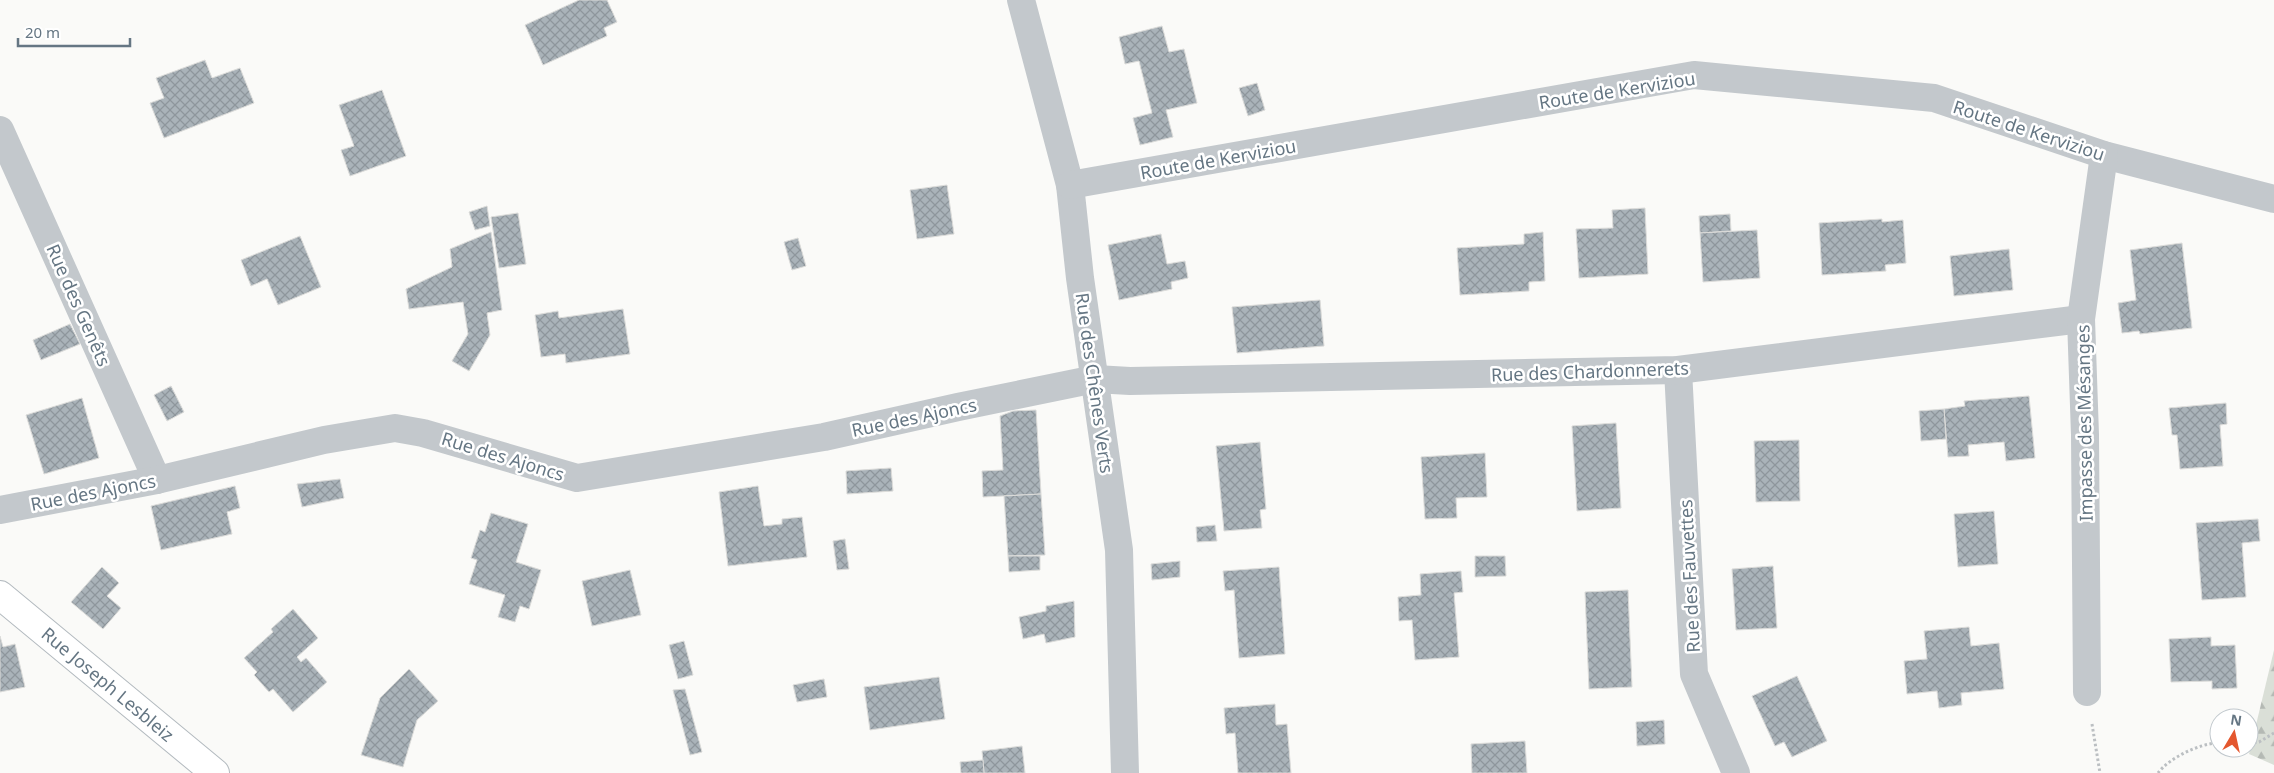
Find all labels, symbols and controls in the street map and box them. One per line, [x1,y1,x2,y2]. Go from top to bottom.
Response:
scale bar [18,15,130,47]
text: 20 m [25,22,60,42]
street label: Route de Kerviziou [1537,66,1697,114]
street label: Route de Kerviziou [1950,94,2108,166]
street label: Route de Kerviziou [1138,133,1298,185]
street label: Rue des Genêts [41,240,117,370]
street label: Rue des Chênes Verts [1070,291,1120,475]
street label: Impasse des Mésanges [2070,324,2098,522]
street label: Rue des Chardonnerets [1491,356,1689,386]
street label: Rue des Ajoncs [849,392,979,442]
street label: Rue des Ajoncs [439,426,567,486]
street label: Rue des Ajoncs [28,468,158,516]
street label: Rue des Fauvettes [1673,499,1705,653]
street label: Rue Joseph Lesbleiz [37,622,179,746]
north arrow [2209,708,2259,758]
text: N [2229,709,2243,730]

